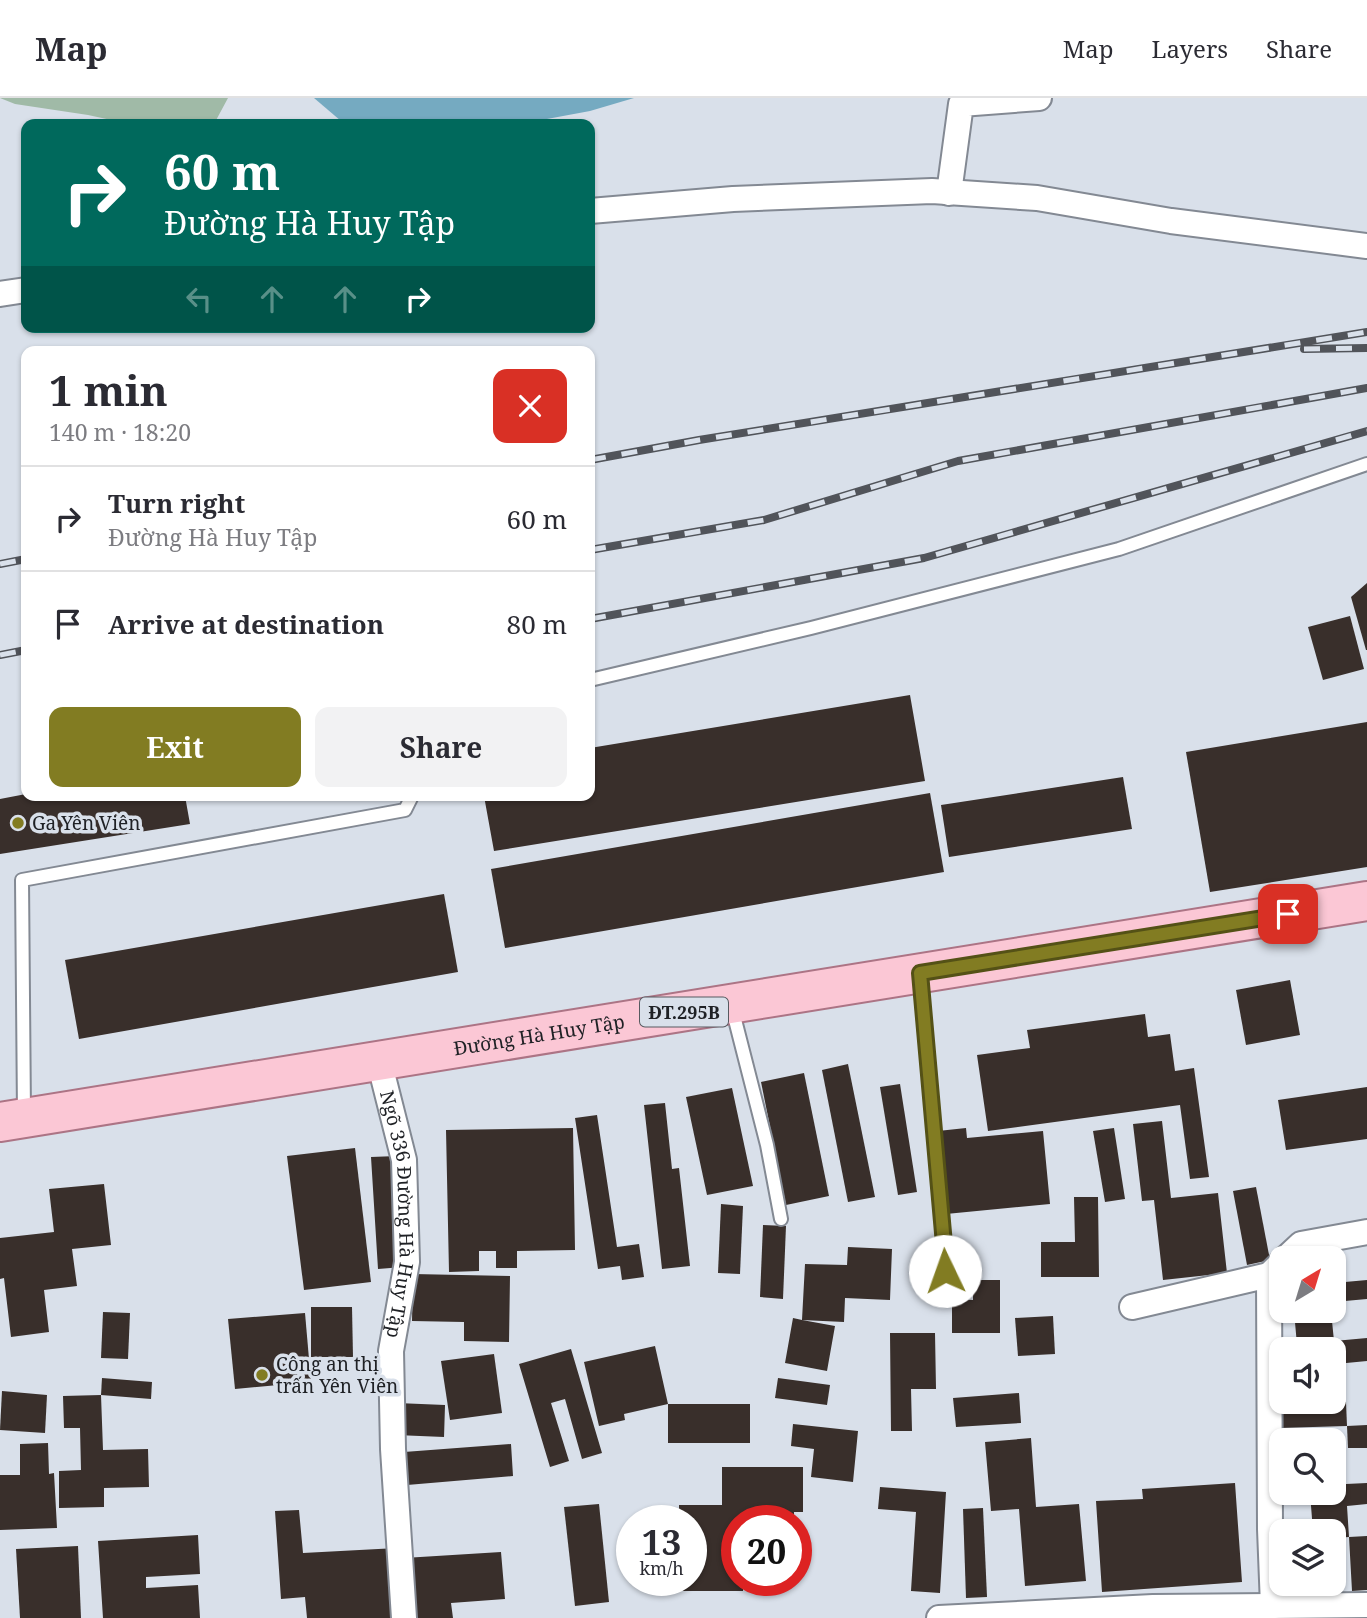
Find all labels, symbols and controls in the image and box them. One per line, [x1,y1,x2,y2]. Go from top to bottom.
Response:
text: Map [35,26,108,71]
text: Map [1063,32,1114,65]
text: Layers [1152,32,1228,65]
text: Share [1266,32,1332,65]
text: 60 m [164,138,280,204]
icon: right [49,147,140,238]
text: Đường Hà Huy Tập [164,201,455,244]
icon: left [180,280,218,318]
icon: ahead [253,280,291,318]
icon: ahead [326,280,364,318]
icon: right [399,280,437,318]
text: 1 min [49,361,168,418]
button: close [493,369,567,443]
text: 140 m · 18:20 [49,416,191,448]
text: Turn right [108,485,245,521]
icon: right [49,500,87,538]
text: 60 m [507,501,567,537]
text: Đường Hà Huy Tập [108,521,317,553]
icon: arrive [49,605,87,643]
text: Arrive at destination [108,606,384,642]
text: 80 m [507,606,567,642]
button: Exit [49,707,301,787]
button: Share [315,707,567,787]
place label: Ga Yên Viên [32,810,140,836]
marker: Ga Yên Viên [10,815,26,831]
pin [1258,884,1318,944]
icon: arrive [1269,895,1307,933]
road number: ĐT.295B [640,998,728,1027]
street label: Đường Hà Huy Tập [451,1008,627,1062]
street label: Ngõ 336 Đường Hà Huy Tập [374,1088,420,1340]
position arrow [908,1234,982,1308]
north arrow [1269,1246,1346,1323]
map controls [1269,1246,1346,1596]
button: sound [1269,1337,1346,1414]
place label: Công an thị trấn Yên Viên [276,1351,398,1399]
marker: Công an thị trấn Yên Viên [254,1367,270,1383]
button: search [1269,1428,1346,1505]
speed limit sign: 20 [721,1505,812,1596]
text: 13 [642,1518,681,1565]
button: layers [1269,1519,1346,1596]
text: km/h [639,1556,684,1580]

